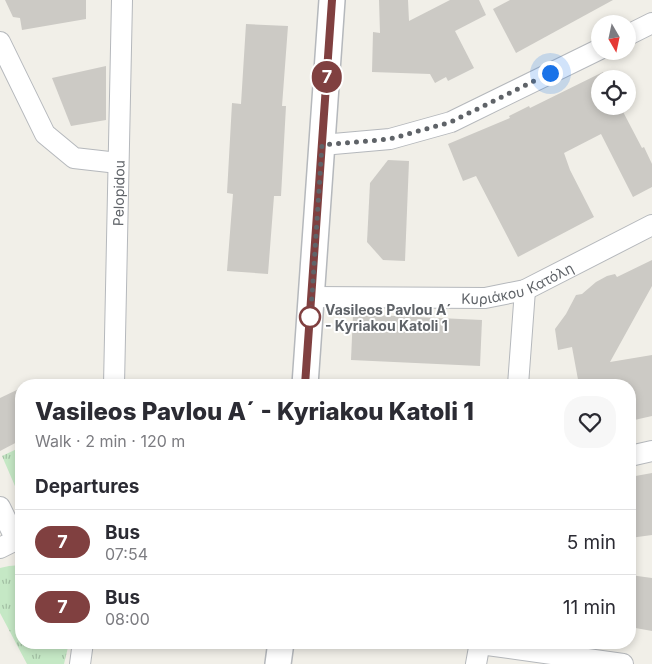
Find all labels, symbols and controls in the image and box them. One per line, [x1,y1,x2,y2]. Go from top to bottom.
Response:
north arrow [591,15,636,60]
map controls [591,15,636,115]
line badge: 7 [311,61,343,93]
your location [538,61,563,86]
text: 7 [322,66,332,87]
button: locate [591,70,636,115]
street label: Pelopidou [109,160,127,226]
street label: Κυριάκου Κατόλη [461,258,576,307]
place label: Vasileos Pavlou A´ - Kyriakou Katoli 1 [325,301,451,334]
marker: Vasileos Pavlou A´ - Kyriakou Katoli 1 [299,306,321,328]
button: heart [564,396,616,448]
text: Vasileos Pavlou A´ - Kyriakou Katoli 1 [35,397,474,426]
text: Walk · 2 min · 120 m [35,431,185,451]
text: Departures [35,475,139,498]
text: Bus [105,521,140,544]
text: 7 [57,531,68,552]
text: 5 min [567,531,616,554]
text: 07:54 [105,544,148,564]
text: Bus [105,586,140,609]
text: 7 [57,596,68,617]
text: 11 min [563,596,616,619]
text: 08:00 [105,609,150,629]

